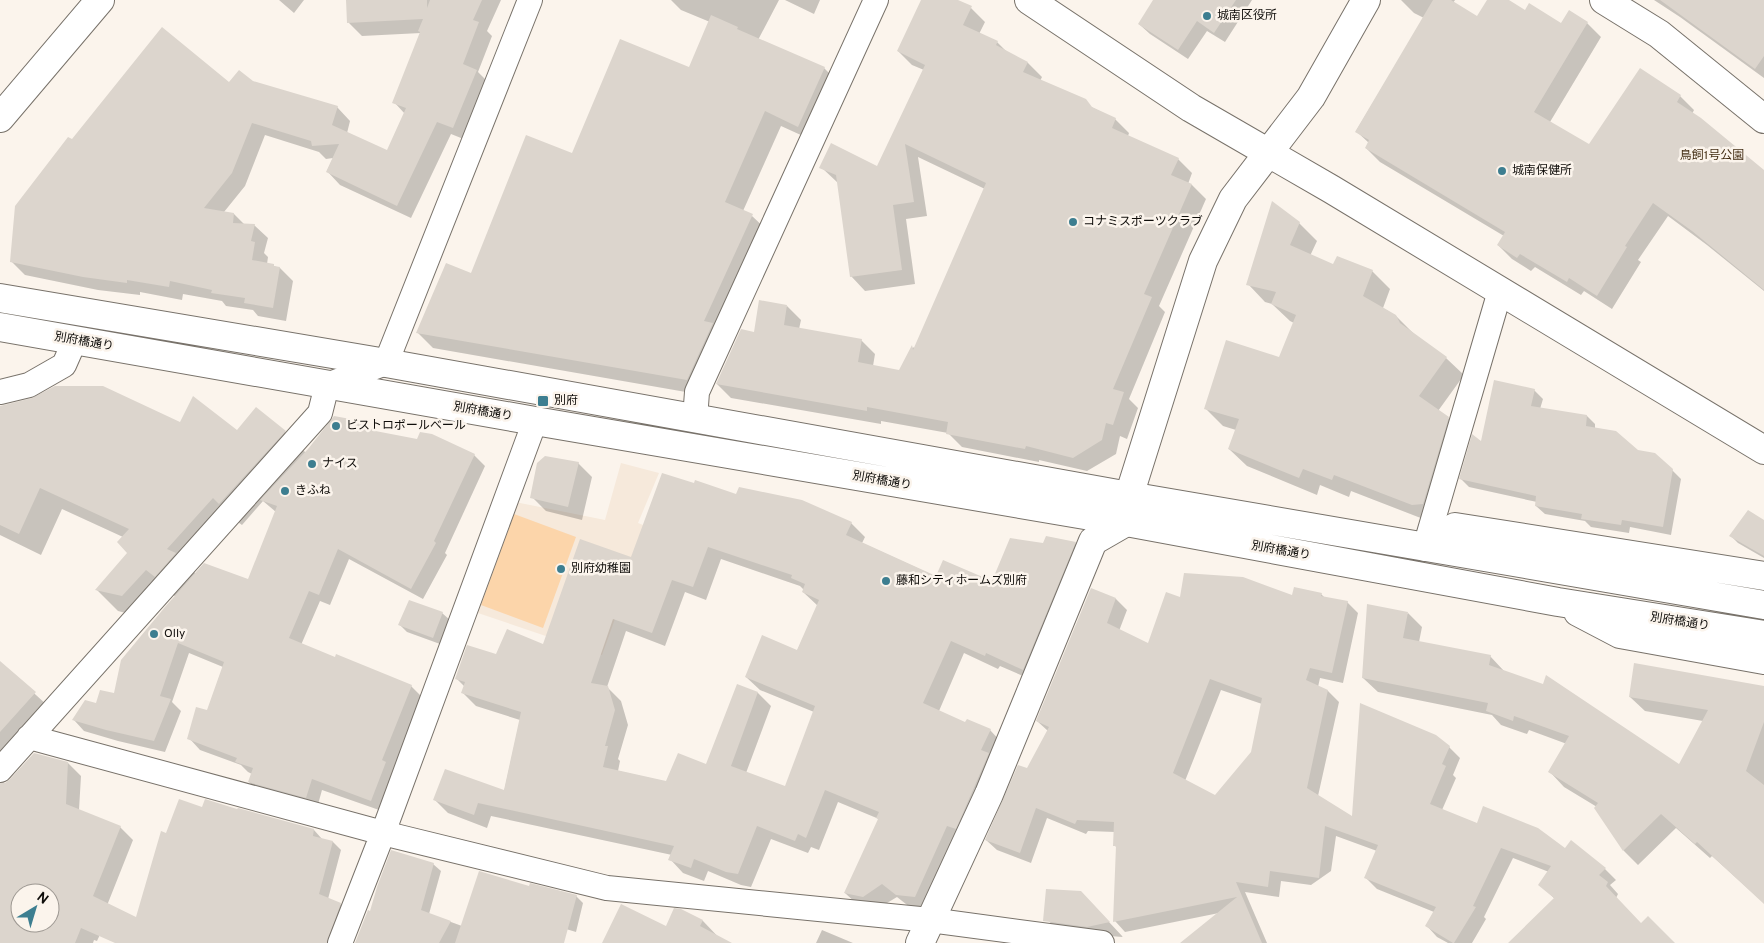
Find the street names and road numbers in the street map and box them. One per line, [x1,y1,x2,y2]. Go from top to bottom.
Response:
street label: 別府橋通り [53,329,115,355]
street label: 別府橋通り [452,399,514,425]
street label: 別府橋通り [851,468,913,494]
street label: 別府橋通り [1250,538,1312,564]
street label: 別府橋通り [1649,609,1711,635]

